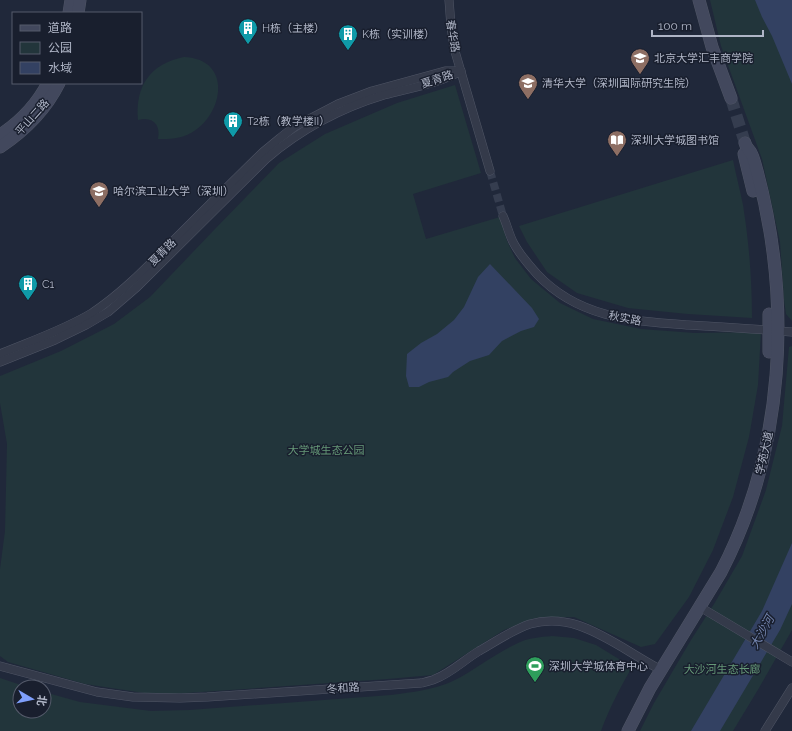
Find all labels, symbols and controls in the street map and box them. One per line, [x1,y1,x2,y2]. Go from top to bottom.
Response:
legend [12,12,142,84]
scale bar [652,12,763,38]
building icon: H栋（主楼） [237,17,259,45]
street label: 春华路 [443,19,462,53]
text: 100 m [658,19,692,33]
text: 道路 [48,21,72,35]
place label: H栋（主楼） [262,22,325,35]
building icon: K栋（实训楼） [337,23,359,51]
place label: K栋（实训楼） [362,28,435,41]
text: 公园 [48,41,72,55]
school or university icon: 北京大学汇丰商学院 [629,47,651,75]
place label: 北京大学汇丰商学院 [654,52,753,65]
text: 水域 [48,61,72,75]
street label: 夏青路 [419,68,455,91]
school or university icon: 清华大学（深圳国际研究生院） [517,72,539,100]
place label: 清华大学（深圳国际研究生院） [542,77,696,90]
street label: 平山二路 [13,97,52,138]
building icon: T2栋（教学楼II） [222,110,244,138]
place label: T2栋（教学楼II） [247,115,330,128]
library icon: 深圳大学城图书馆 [606,129,628,157]
place label: 深圳大学城图书馆 [631,134,719,147]
school or university icon: 哈尔滨工业大学（深圳） [88,180,110,208]
place label: 哈尔滨工业大学（深圳） [113,185,234,198]
street label: 夏青路 [146,236,179,269]
building icon: C1 [17,273,39,301]
place label: C1 [42,278,55,291]
street label: 秋实路 [607,309,642,328]
street label: 学苑大道 [753,430,776,476]
park label: 大学城生态公园 [288,444,365,457]
water label: 大沙河 [747,611,778,651]
sports icon: 深圳大学城体育中心 [524,655,546,683]
place label: 深圳大学城体育中心 [549,660,648,673]
park label: 大沙河生态长廊 [684,663,761,676]
north arrow [12,679,52,719]
street label: 冬和路 [326,681,360,696]
text: 北 [34,694,49,707]

